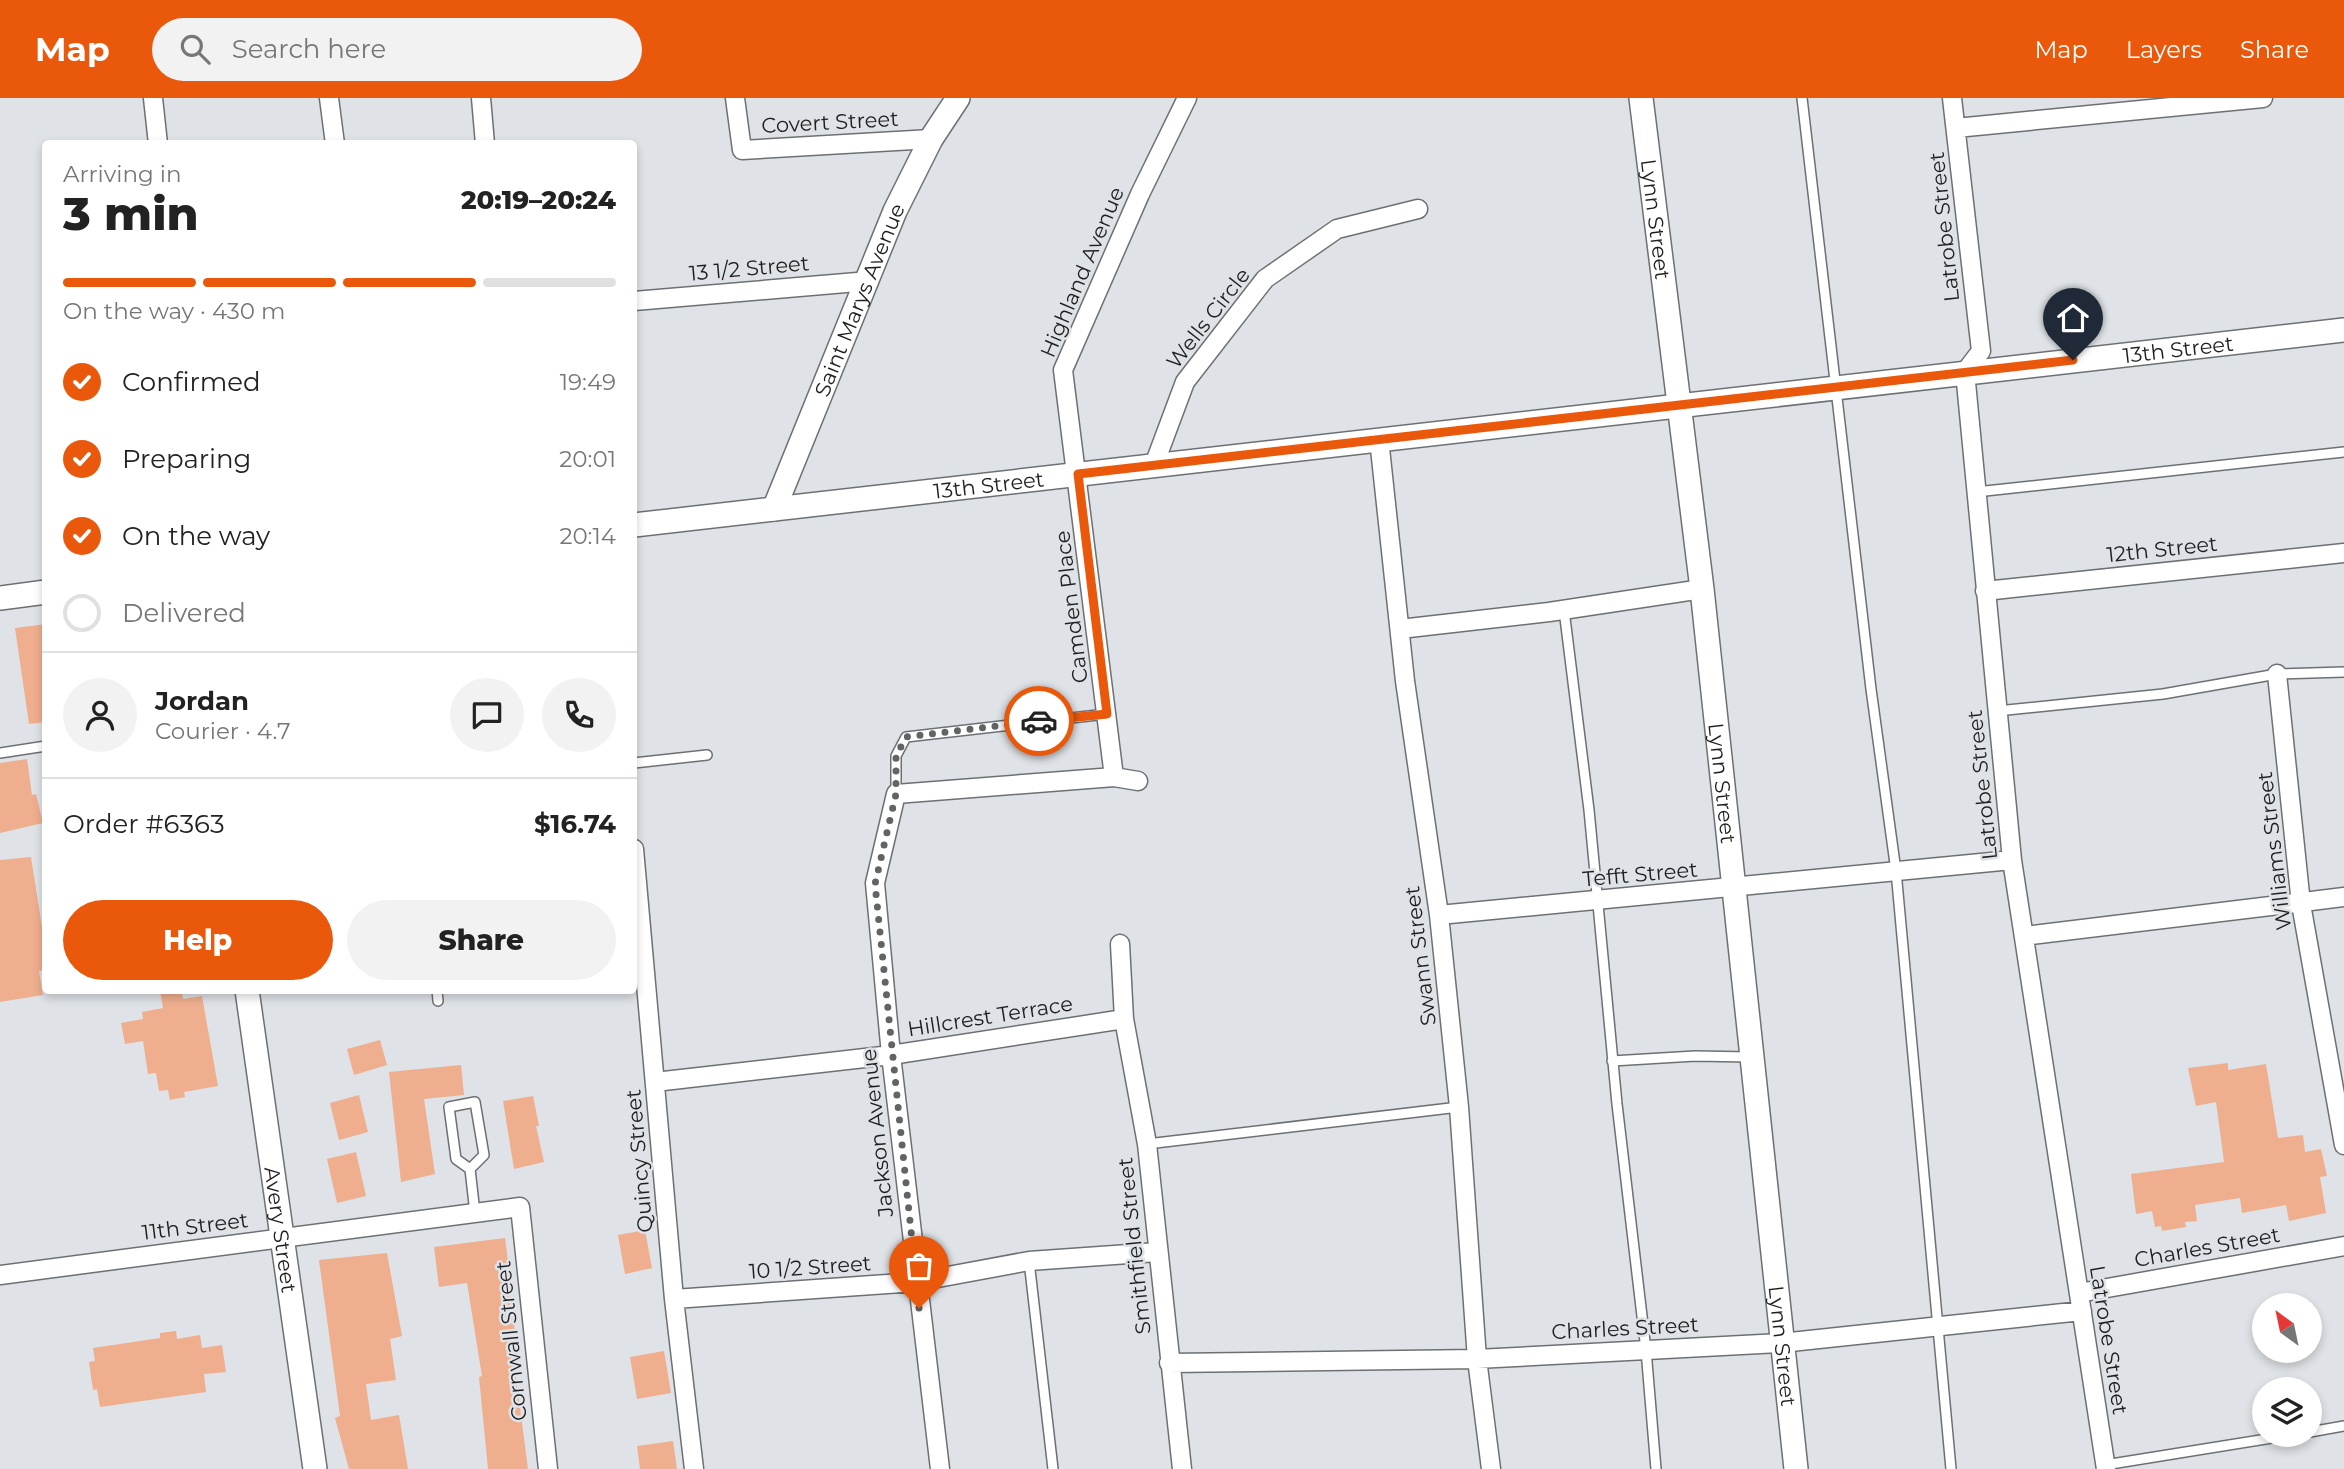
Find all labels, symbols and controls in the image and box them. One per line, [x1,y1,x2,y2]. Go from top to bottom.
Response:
search box [152,18,642,81]
text: Map [35,29,110,69]
icon: search [176,30,214,68]
text: Search here [232,33,386,65]
text: Map [2034,35,2088,64]
text: Layers [2126,35,2202,64]
text: Share [2240,35,2309,64]
street label: Covert Street [761,106,899,138]
street label: Latrobe Street [1924,151,1964,303]
street label: Lynn Street [1636,157,1676,281]
text: Arriving in [63,160,182,188]
street label: Highland Avenue [1035,183,1129,361]
text: 20:19–20:24 [461,184,616,216]
text: 3 min [63,185,199,242]
street label: Saint Marys Avenue [809,199,910,400]
street label: 13 1/2 Street [688,250,810,286]
street label: Wells Circle [1161,263,1255,373]
pin [2043,288,2103,360]
text: On the way · 430 m [63,297,285,325]
icon: home [2054,299,2092,337]
street label: 13th Street [2121,330,2235,368]
icon: check [63,363,101,401]
text: Confirmed [122,366,261,398]
text: 19:49 [560,368,616,396]
icon: check [63,440,101,478]
text: Preparing [122,443,251,475]
text: 20:01 [559,445,616,473]
street label: 13th Street [932,466,1045,503]
icon: check [63,517,101,555]
text: On the way [122,520,270,552]
text: 20:14 [559,522,616,550]
street label: Camden Place [1049,529,1093,685]
street label: 12th Street [2105,531,2219,567]
text: Delivered [122,597,246,629]
button: person [63,678,137,752]
button: chat [450,678,524,752]
button: phone [542,678,616,752]
text: Jordan [155,685,249,717]
courier [1004,686,1074,756]
icon: car [1020,702,1058,740]
street label: Latrobe Street [1962,709,2002,861]
text: Courier · 4.7 [155,717,291,745]
street label: Lynn Street [1704,722,1742,845]
street label: Williams Street [2252,770,2296,932]
text: Order #6363 [63,808,225,840]
text: $16.74 [534,808,616,840]
street label: Tefft Street [1581,857,1699,891]
street label: Swann Street [1399,885,1441,1027]
button: Help [63,900,333,980]
button: Share [347,900,616,980]
street label: Hillcrest Terrace [906,991,1074,1041]
street label: Jackson Avenue [856,1048,898,1219]
street label: Quincy Street [620,1088,658,1234]
street label: Smithfield Street [1112,1156,1156,1336]
street label: Avery Street [260,1165,302,1294]
street label: 11th Street [140,1207,250,1245]
street label: Charles Street [2132,1222,2282,1272]
pin [889,1236,949,1308]
icon: bag [900,1247,938,1285]
street label: 10 1/2 Street [748,1250,872,1284]
street label: Cornwall Street [490,1260,532,1422]
street label: Latrobe Street [2085,1264,2133,1416]
street label: Lynn Street [1764,1284,1802,1408]
north arrow [2252,1293,2322,1363]
map controls [2252,1293,2322,1447]
street label: Charles Street [1551,1312,1699,1344]
button: layers [2252,1377,2322,1447]

